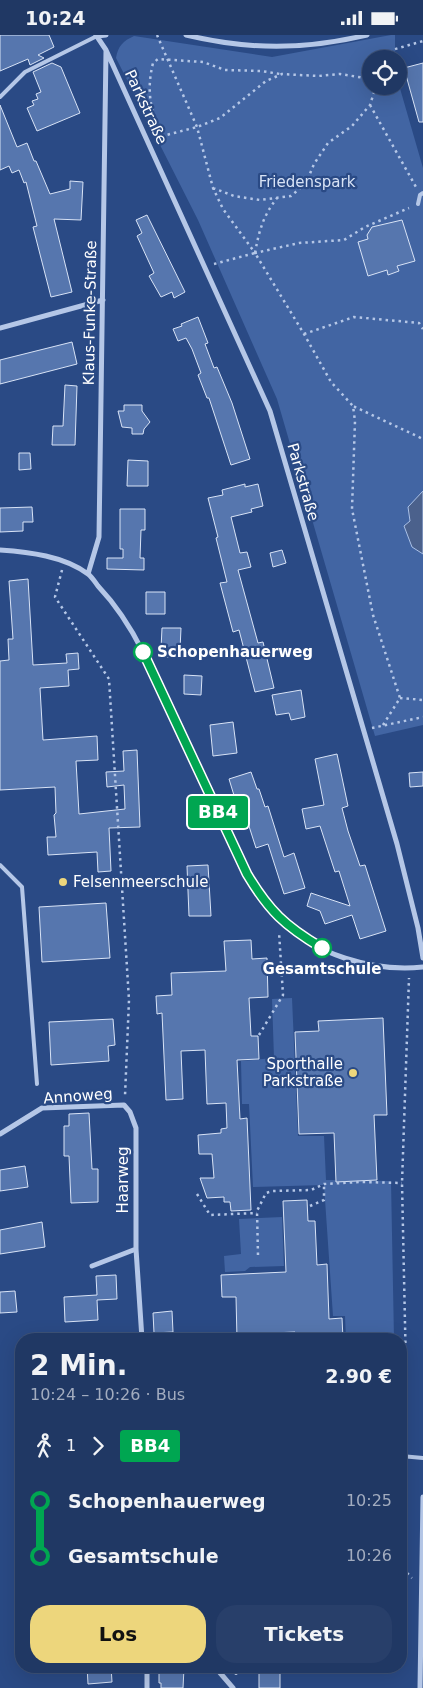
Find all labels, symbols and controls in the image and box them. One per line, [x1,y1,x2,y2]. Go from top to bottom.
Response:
text: 10:24 [25,7,85,29]
map controls [362,50,407,95]
button: locate [362,50,407,95]
street label: Parkstraße [121,67,171,147]
park label: Friedenspark [259,173,356,191]
street label: Klaus-Funke-Straße [80,240,100,386]
street label: Parkstraße [283,441,323,523]
marker: Schopenhauerweg [133,642,153,662]
place label: Schopenhauerweg [157,643,313,661]
line badge: BB4 [189,796,247,828]
text: BB4 [198,801,238,822]
place label: Felsenmeerschule [73,873,208,891]
marker: Felsenmeerschule [57,876,69,888]
marker: Gesamtschule [312,938,332,958]
place label: Gesamtschule [263,960,381,978]
place label: Sporthalle Parkstraße [263,1055,343,1090]
marker: Sporthalle Parkstraße [347,1067,359,1079]
street label: Annoweg [43,1085,113,1107]
street label: Haarweg [114,1147,132,1213]
text: 2 Min. [30,1349,127,1382]
text: 2.90 € [325,1365,392,1387]
text: 10:24 – 10:26 · Bus [30,1385,185,1404]
icon: walk [30,1432,58,1460]
icon: forward [84,1432,112,1460]
text: BB4 [130,1435,170,1456]
text: 1 [66,1436,76,1455]
text: Schopenhauerweg [68,1490,266,1512]
text: 10:25 [346,1491,392,1510]
text: Gesamtschule [68,1545,219,1567]
text: 10:26 [346,1546,392,1565]
button: Los [30,1605,206,1663]
button: Tickets [216,1605,392,1663]

